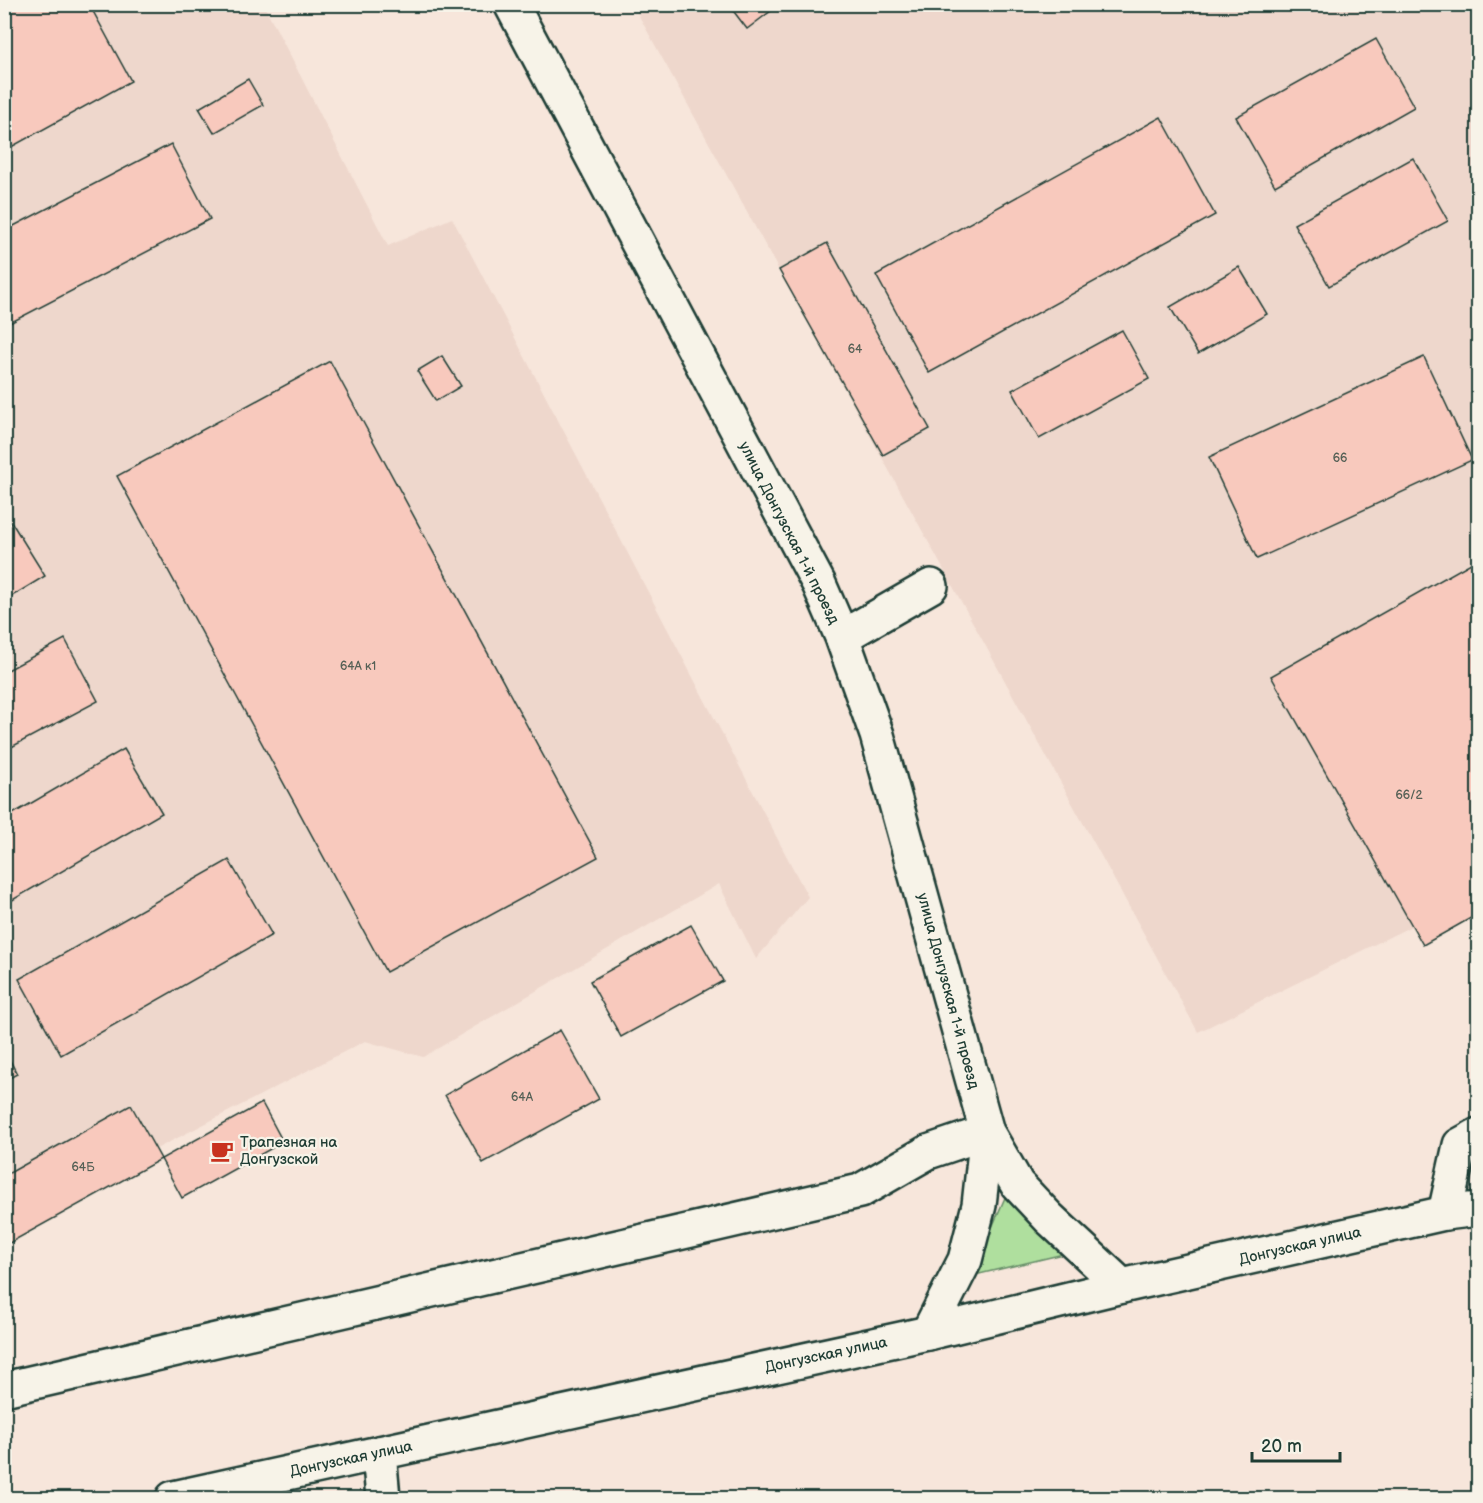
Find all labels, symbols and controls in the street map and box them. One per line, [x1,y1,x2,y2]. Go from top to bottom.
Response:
house number: 64 [848,342,863,357]
street label: улица Донгузская 1-й проезд [735,439,843,627]
house number: 66 [1333,451,1347,466]
house number: 64А к1 [340,659,376,674]
house number: 66/2 [1395,788,1423,803]
street label: улица Донгузская 1-й проезд [913,891,983,1091]
house number: 64А [511,1090,534,1105]
place label: Трапезная на Донгузской [240,1133,338,1169]
cafe icon: Трапезная на Донгузской [209,1138,235,1164]
house number: 64Б [72,1160,95,1175]
street label: Донгузская улица [1237,1223,1363,1269]
street label: Донгузская улица [763,1333,889,1377]
scale bar [1252,1425,1340,1463]
text: 20 m [1261,1436,1302,1457]
street label: Донгузская улица [288,1437,414,1481]

